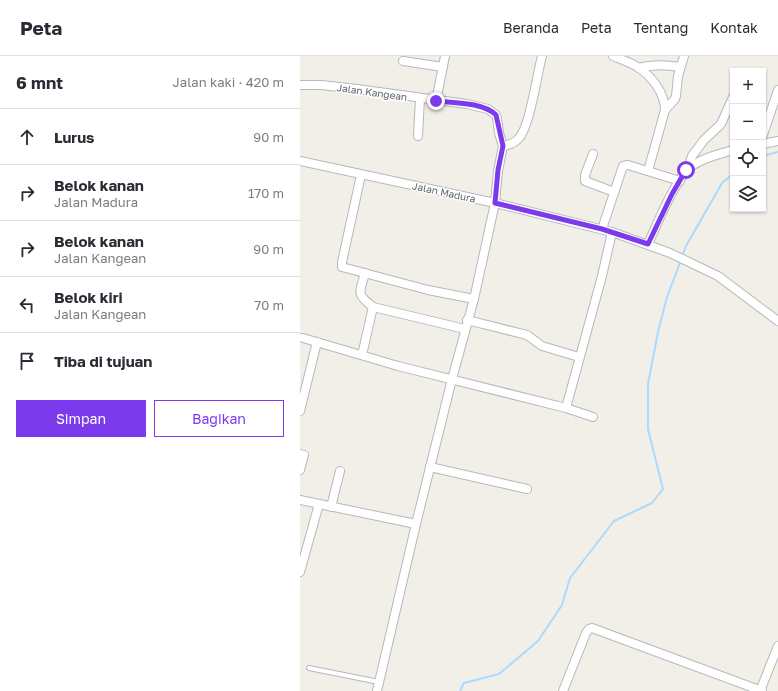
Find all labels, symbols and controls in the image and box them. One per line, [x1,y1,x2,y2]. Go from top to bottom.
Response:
text: Peta [20,16,62,39]
text: Beranda [503,19,559,36]
text: Peta [581,19,612,36]
text: Tentang [634,19,688,36]
text: Kontak [710,19,758,36]
map controls [730,68,766,212]
button: + [730,68,766,104]
text: 6 mnt [16,72,63,93]
text: Jalan kaki · 420 m [173,74,284,90]
street label: Jalan Kangean [336,81,408,103]
route end [427,92,445,110]
button: − [730,104,766,140]
icon: ahead [16,126,38,148]
text: Lurus [54,128,95,146]
text: 90 m [253,129,284,145]
button: locate [730,140,766,176]
route start [677,161,695,179]
text: Belok kanan [54,176,144,194]
button: layers [730,176,766,212]
street label: Jalan Madura [411,179,477,205]
icon: right [16,182,38,204]
text: 170 m [248,185,284,201]
text: Jalan Madura [54,194,138,210]
text: Belok kanan [54,232,144,250]
icon: right [16,238,38,260]
text: 90 m [253,241,284,257]
text: Jalan Kangean [54,250,146,266]
text: Belok kiri [54,288,123,306]
icon: left [16,294,38,316]
text: 70 m [254,297,284,313]
text: Jalan Kangean [54,306,146,322]
icon: arrive [16,350,38,372]
text: Tiba di tujuan [54,352,152,370]
button: Simpan [16,400,146,437]
button: Bagikan [154,400,284,437]

